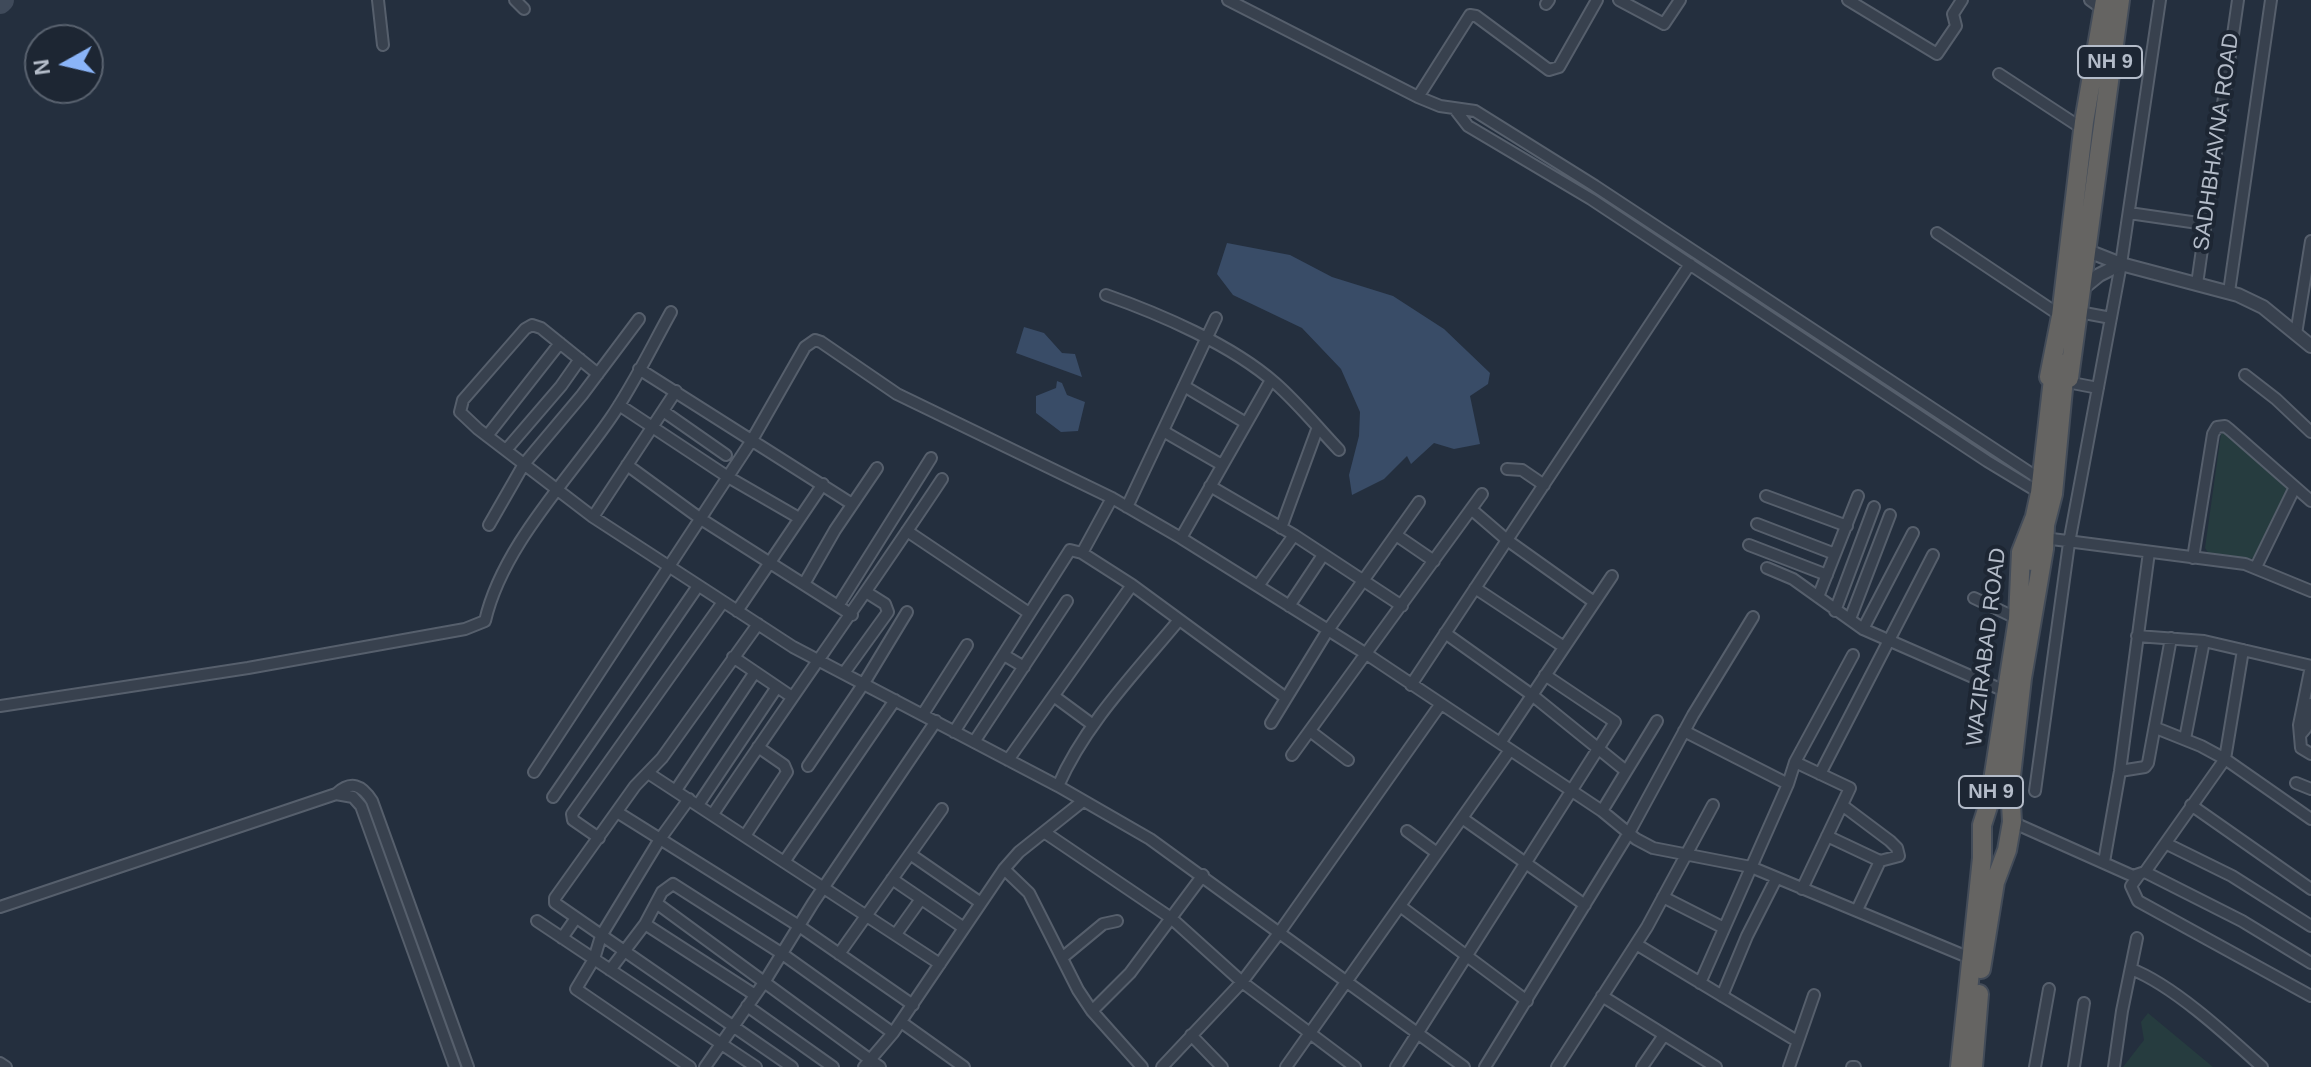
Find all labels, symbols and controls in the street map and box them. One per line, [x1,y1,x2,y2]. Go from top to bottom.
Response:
north arrow [24,24,104,104]
street label: SADHBHAVNA ROAD [2189,31,2245,253]
road number: NH 9 [2078,46,2142,78]
text: N [28,58,55,77]
street label: WAZIRABAD ROAD [1962,546,2012,748]
road number: NH 9 [1959,776,2023,808]

